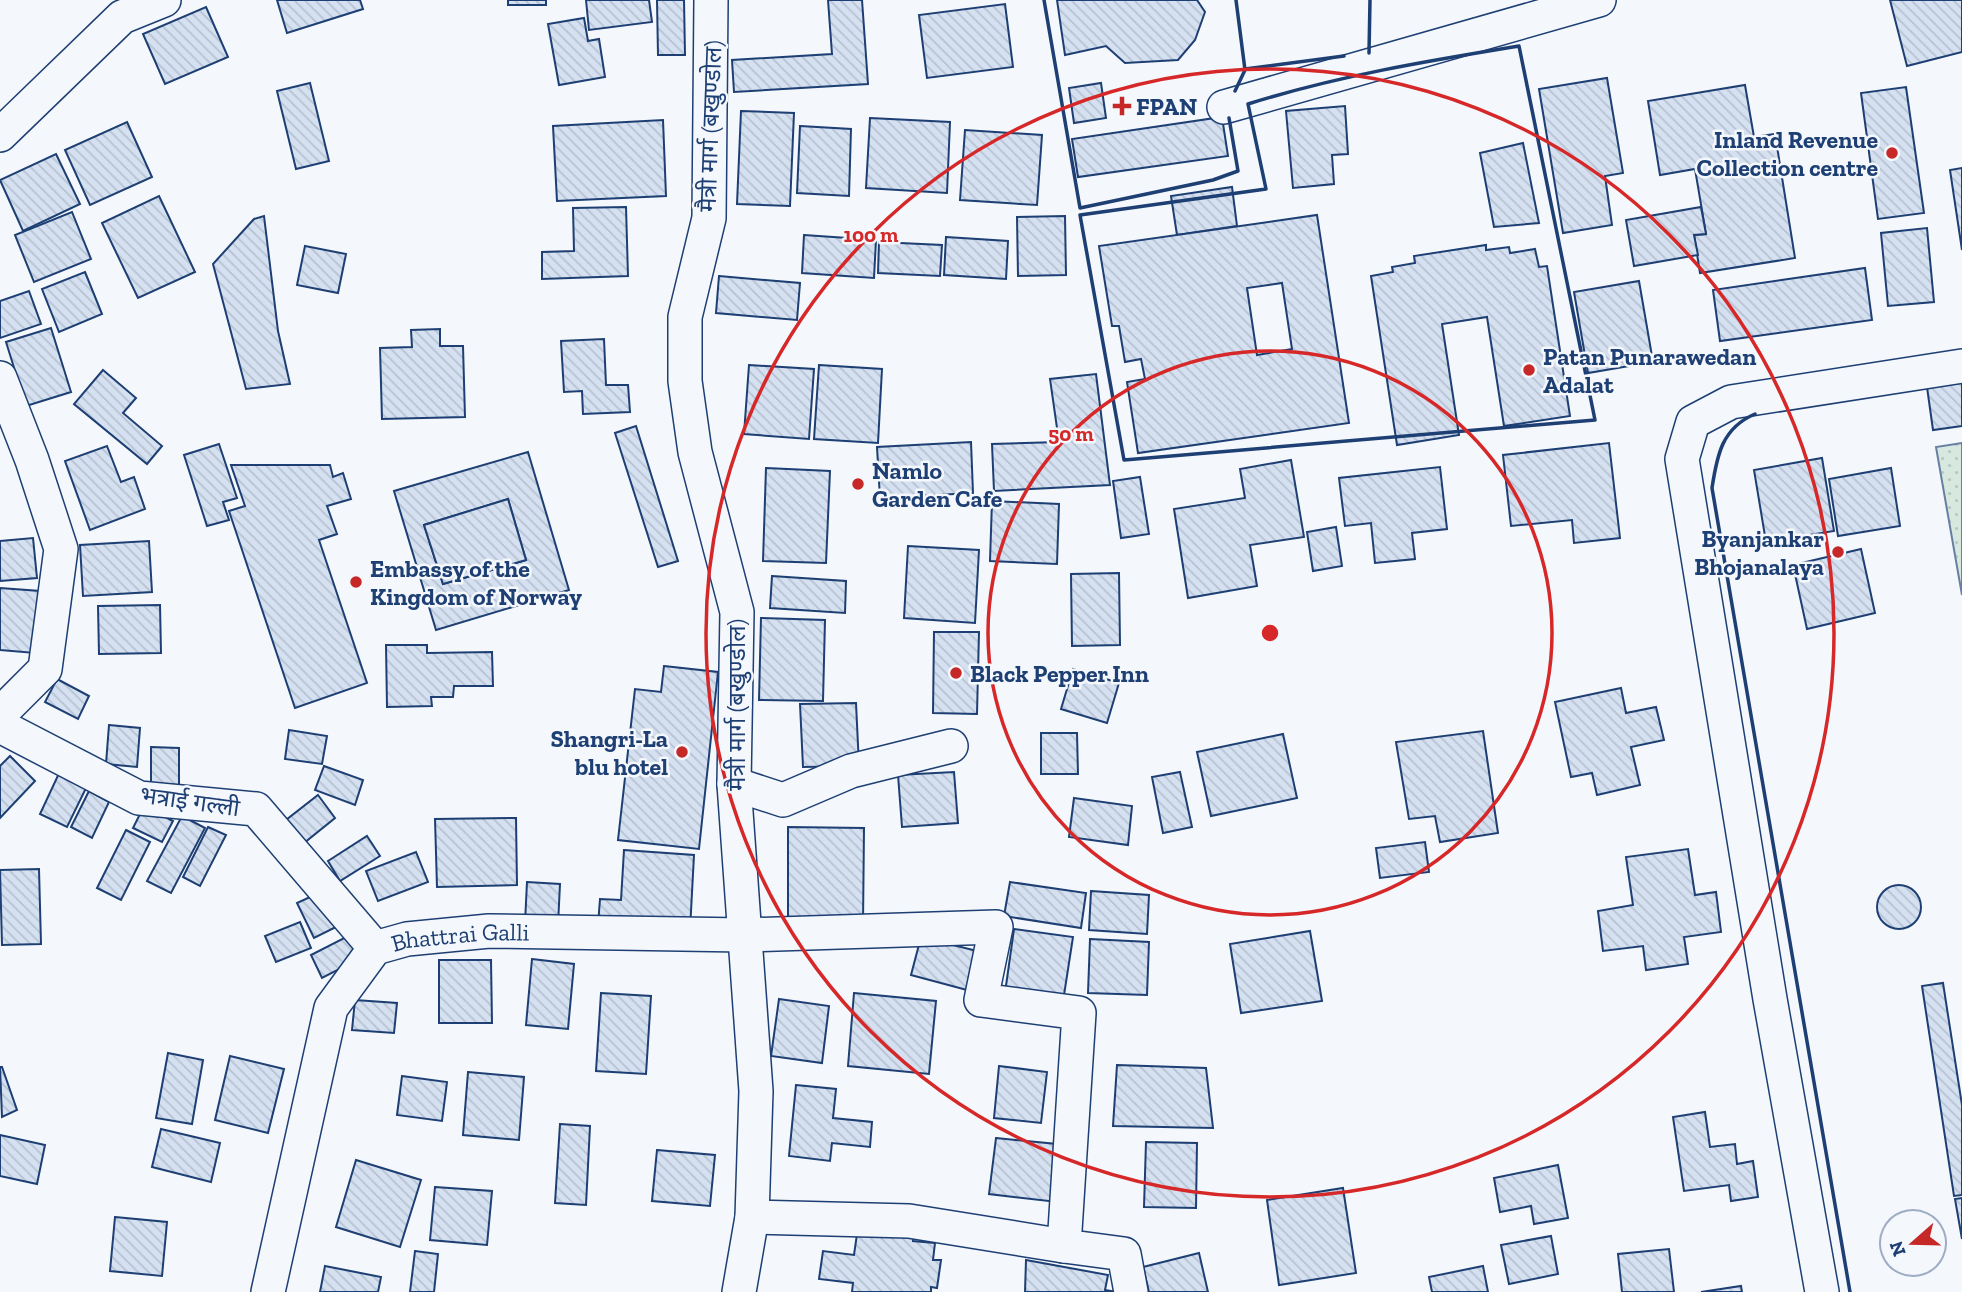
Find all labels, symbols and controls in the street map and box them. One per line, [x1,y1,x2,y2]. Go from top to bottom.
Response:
street label: मैत्री मार्ग (बखुण्डोल) [693,40,728,213]
place label: FPAN [1136,92,1197,121]
marker: FPAN [1114,98,1130,114]
place label: Inland Revenue Collection centre [1697,125,1878,182]
marker: Inland Revenue Collection centre [1884,145,1900,161]
text: 100 m [844,222,899,247]
place label: Patan Punarawedan Adalat [1543,342,1756,399]
marker: Patan Punarawedan Adalat [1521,362,1537,378]
text: 50 m [1048,421,1094,446]
place label: Namlo Garden Cafe [872,456,1003,513]
marker: Namlo Garden Cafe [850,476,866,492]
place label: Byanjankar Bhojanalaya [1694,524,1824,581]
marker: Byanjankar Bhojanalaya [1830,544,1846,560]
place label: Embassy of the Kingdom of Norway [370,554,582,611]
marker: Embassy of the Kingdom of Norway [348,574,364,590]
street label: मैत्री मार्ग (बखुण्डोल) [722,619,752,791]
centre of rings [1258,621,1282,645]
place label: Black Pepper Inn [970,659,1149,688]
marker: Black Pepper Inn [948,665,964,681]
place label: Shangri-La blu hotel [550,724,668,781]
marker: Shangri-La blu hotel [674,744,690,760]
street label: भत्राई गल्ली [138,780,242,822]
street label: Bhattrai Galli [388,916,530,957]
north arrow [1878,1208,1948,1278]
text: N [1884,1238,1911,1259]

